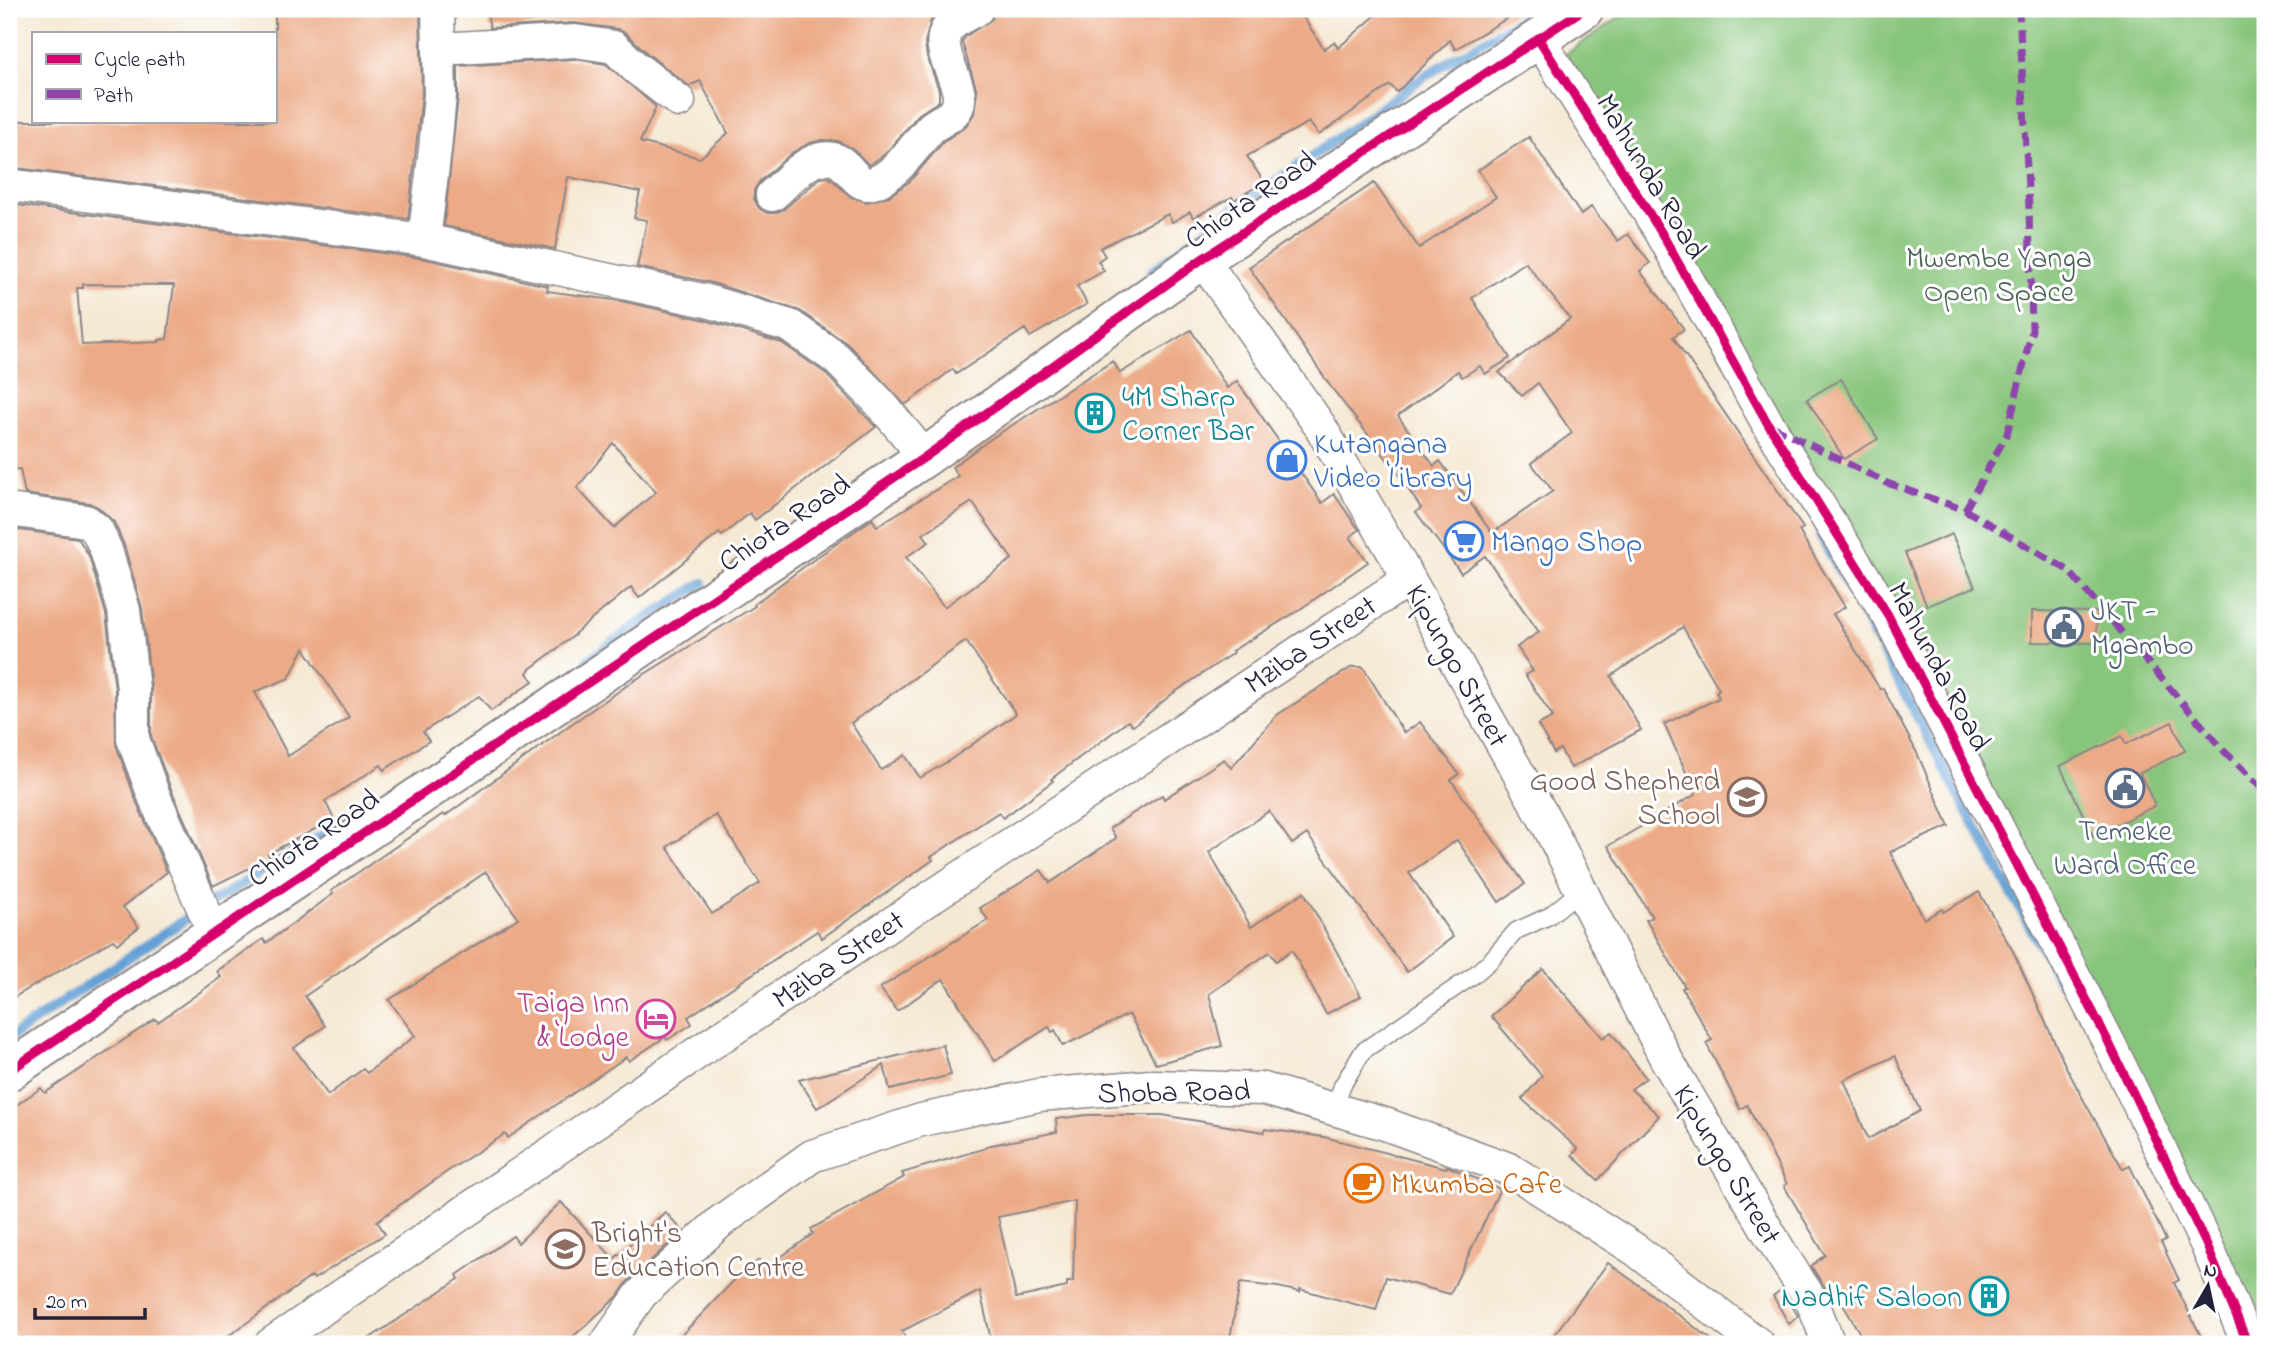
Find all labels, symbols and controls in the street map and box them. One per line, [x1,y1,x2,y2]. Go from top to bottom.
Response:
legend [32,32,276,122]
text: Cycle path [94,46,185,78]
text: Path [94,82,133,112]
street label: Mahunda Road [1583,86,1716,269]
street label: Chiota Road [1177,141,1327,262]
park label: Mwembe Yanga Open Space [1906,238,2092,316]
place label: 4M Sharp Corner Bar [1122,377,1255,455]
building icon: 4M Sharp Corner Bar [1074,392,1116,434]
place label: Kutangana Video Library [1313,424,1472,502]
shop icon: Kutangana Video Library [1266,439,1308,481]
street label: Chiota Road [711,464,861,585]
supermarket icon: Mango Shop [1443,520,1485,562]
place label: Mango Shop [1491,522,1642,566]
street label: Mahunda Road [1874,575,2001,760]
street label: Kipungo Street [1392,577,1518,756]
street label: Mziba Street [1237,586,1387,707]
place label: JKT - Mgambo [2091,591,2194,669]
public building icon: JKT - Mgambo [2043,606,2085,648]
place label: Good Shepherd School [1529,761,1720,839]
public building icon: Temeke Ward Office [2104,767,2146,809]
school or university icon: Good Shepherd School [1726,776,1768,818]
street label: Chiota Road [240,779,390,900]
place label: Temeke Ward Office [2054,811,2197,889]
street label: Mziba Street [765,901,915,1022]
place label: Taiga Inn & Lodge [516,983,630,1061]
hotel icon: Taiga Inn & Lodge [635,998,677,1040]
street label: Shoba Road [1097,1071,1251,1117]
street label: Kipungo Street [1660,1077,1791,1254]
cafe icon: Mkumba Cafe [1343,1162,1385,1204]
place label: Mkumba Cafe [1391,1164,1563,1208]
place label: Bright's Education Centre [591,1213,805,1291]
school or university icon: Bright's Education Centre [544,1228,586,1270]
north arrow [2172,1252,2242,1322]
text: N [2202,1257,2219,1286]
building icon: Nadhif Saloon [1968,1275,2010,1317]
scale bar [35,1276,145,1320]
place label: Nadhif Saloon [1781,1277,1962,1321]
text: 20 m [46,1288,87,1318]

